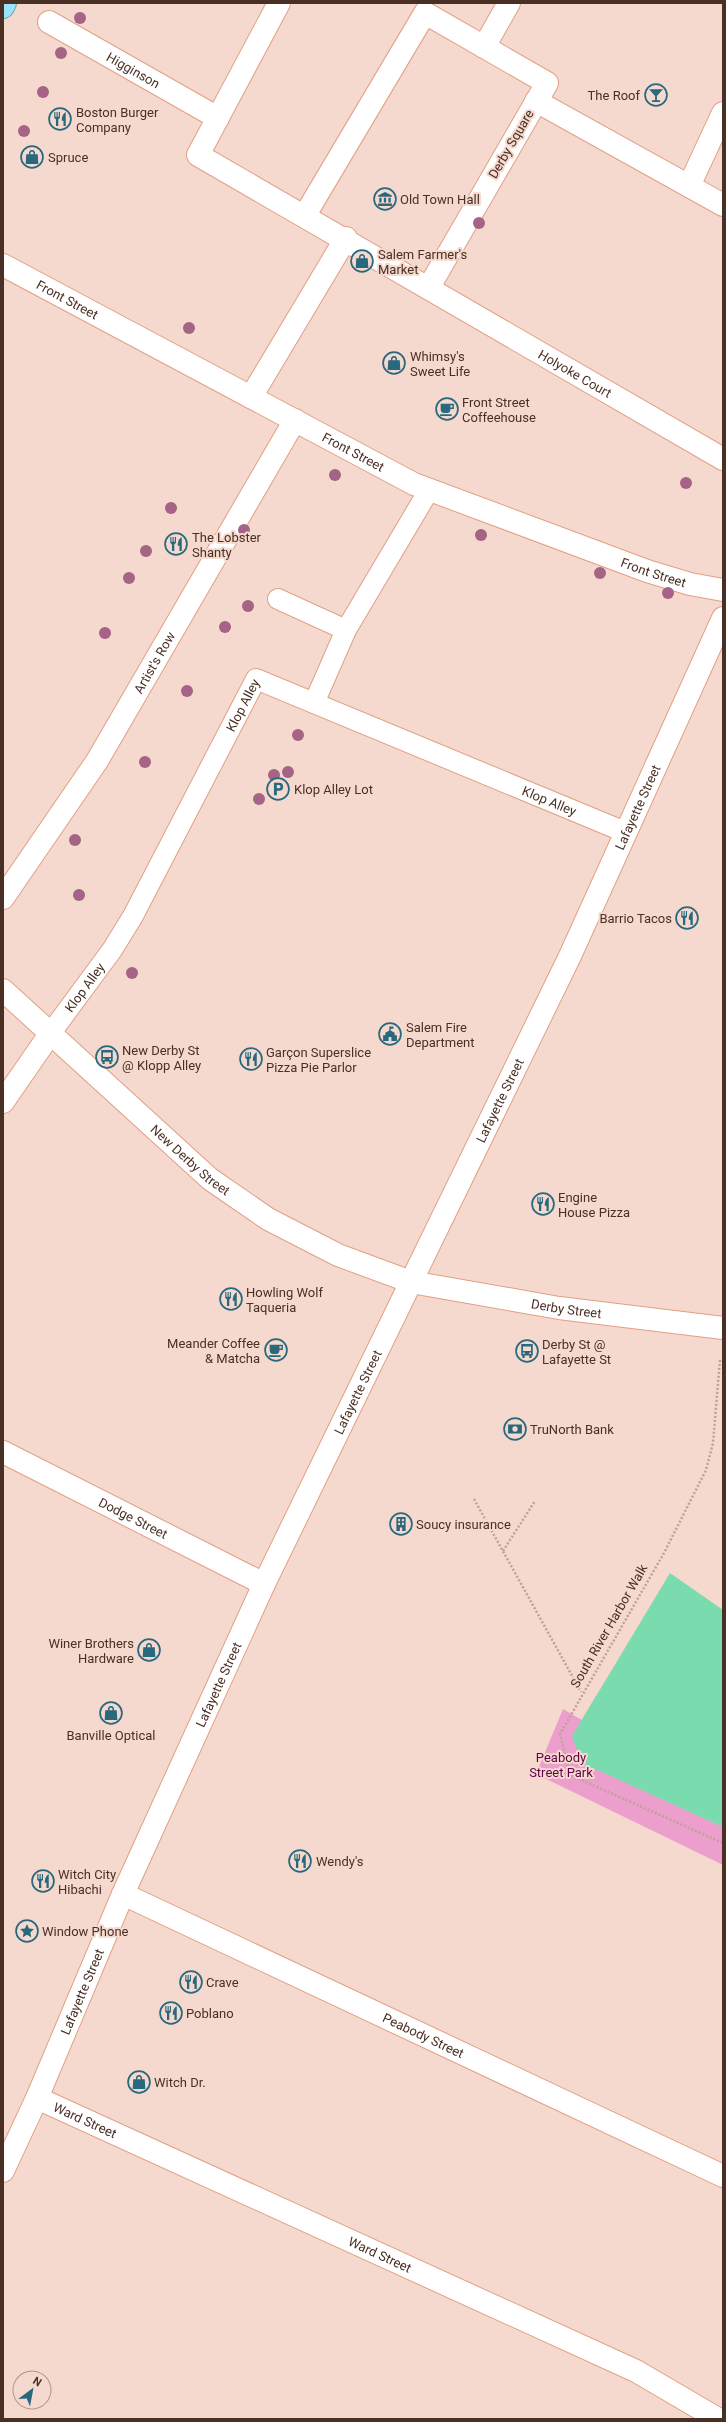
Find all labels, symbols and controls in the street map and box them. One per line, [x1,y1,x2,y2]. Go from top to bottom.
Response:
street label: Higginson [104,49,163,91]
bar icon: The Roof [643,82,669,108]
place label: The Roof [588,88,640,103]
place label: Boston Burger Company [76,105,159,135]
restaurant icon: Boston Burger Company [47,106,73,132]
street label: Derby Square [485,107,537,181]
shop icon: Spruce [19,144,45,170]
place label: Spruce [48,150,88,165]
museum icon: Old Town Hall [372,186,398,212]
place label: Old Town Hall [400,192,480,207]
place label: Salem Farmer's Market [378,247,467,277]
shop icon: Salem Farmer's Market [349,248,375,274]
street label: Front Street [34,277,101,322]
street label: Holyoke Court [536,346,614,400]
place label: Whimsy's Sweet Life [410,349,470,379]
shop icon: Whimsy's Sweet Life [381,350,407,376]
place label: Front Street Coffeehouse [462,395,536,425]
cafe icon: Front Street Coffeehouse [434,396,460,422]
street label: Front Street [320,429,387,474]
place label: The Lobster Shanty [192,530,262,560]
restaurant icon: The Lobster Shanty [163,531,189,557]
street label: Front Street [619,554,688,590]
street label: Artist's Row [130,629,178,696]
street label: Klop Alley [223,676,262,734]
street label: Lafayette Street [612,762,663,852]
parking icon: Klop Alley Lot [265,776,291,802]
place label: Klop Alley Lot [294,782,373,797]
street label: Klop Alley [520,783,579,819]
restaurant icon: Barrio Tacos [674,905,700,931]
place label: Barrio Tacos [599,911,672,926]
street label: Klop Alley [61,960,107,1015]
place label: Salem Fire Department [406,1020,475,1050]
public building icon: Salem Fire Department [377,1021,403,1047]
place label: New Derby St @ Klopp Alley [122,1043,201,1073]
bus stop icon: New Derby St @ Klopp Alley [94,1044,120,1070]
place label: Garçon Superslice Pizza Pie Parlor [266,1045,371,1075]
restaurant icon: Garçon Superslice Pizza Pie Parlor [238,1046,264,1072]
street label: Lafayette Street [473,1056,526,1145]
street label: New Derby Street [148,1121,233,1198]
place label: Engine House Pizza [558,1190,630,1220]
restaurant icon: Engine House Pizza [530,1191,556,1217]
place label: Howling Wolf Taqueria [246,1285,323,1315]
restaurant icon: Howling Wolf Taqueria [218,1286,244,1312]
street label: Derby Street [530,1296,602,1321]
place label: Meander Coffee & Matcha [167,1336,260,1366]
cafe icon: Meander Coffee & Matcha [263,1337,289,1363]
place label: Derby St @ Lafayette St [542,1337,611,1367]
bus stop icon: Derby St @ Lafayette St [514,1338,540,1364]
street label: Lafayette Street [331,1348,384,1436]
bank icon: TruNorth Bank [502,1416,528,1442]
place label: TruNorth Bank [530,1422,614,1437]
street label: Dodge Street [96,1494,170,1542]
building icon: Soucy insurance [388,1511,414,1537]
place label: Soucy insurance [416,1517,511,1532]
street label: South River Harbor Walk [567,1561,651,1690]
place label: Winer Brothers Hardware [48,1636,134,1666]
shop icon: Winer Brothers Hardware [136,1637,162,1663]
street label: Lafayette Street [192,1640,244,1729]
shop icon: Banville Optical [98,1700,124,1726]
place label: Banville Optical [67,1728,155,1743]
park label: Peabody Street Park [529,1750,593,1780]
restaurant icon: Wendy's [287,1848,313,1874]
place label: Wendy's [316,1854,364,1869]
place label: Witch City Hibachi [58,1867,116,1897]
restaurant icon: Witch City Hibachi [30,1868,56,1894]
place icon: Window Phone [14,1918,40,1944]
place label: Window Phone [42,1924,129,1939]
street label: Lafayette Street [57,1946,107,2037]
restaurant icon: Crave [178,1969,204,1995]
place label: Crave [206,1975,239,1990]
restaurant icon: Poblano [158,2000,184,2026]
place label: Poblano [186,2006,234,2021]
street label: Peabody Street [380,2010,466,2061]
shop icon: Witch Dr. [126,2069,152,2095]
place label: Witch Dr. [154,2075,206,2090]
street label: Ward Street [51,2099,119,2141]
street label: Ward Street [346,2233,414,2275]
north arrow [12,2370,52,2410]
text: N [30,2374,44,2390]

